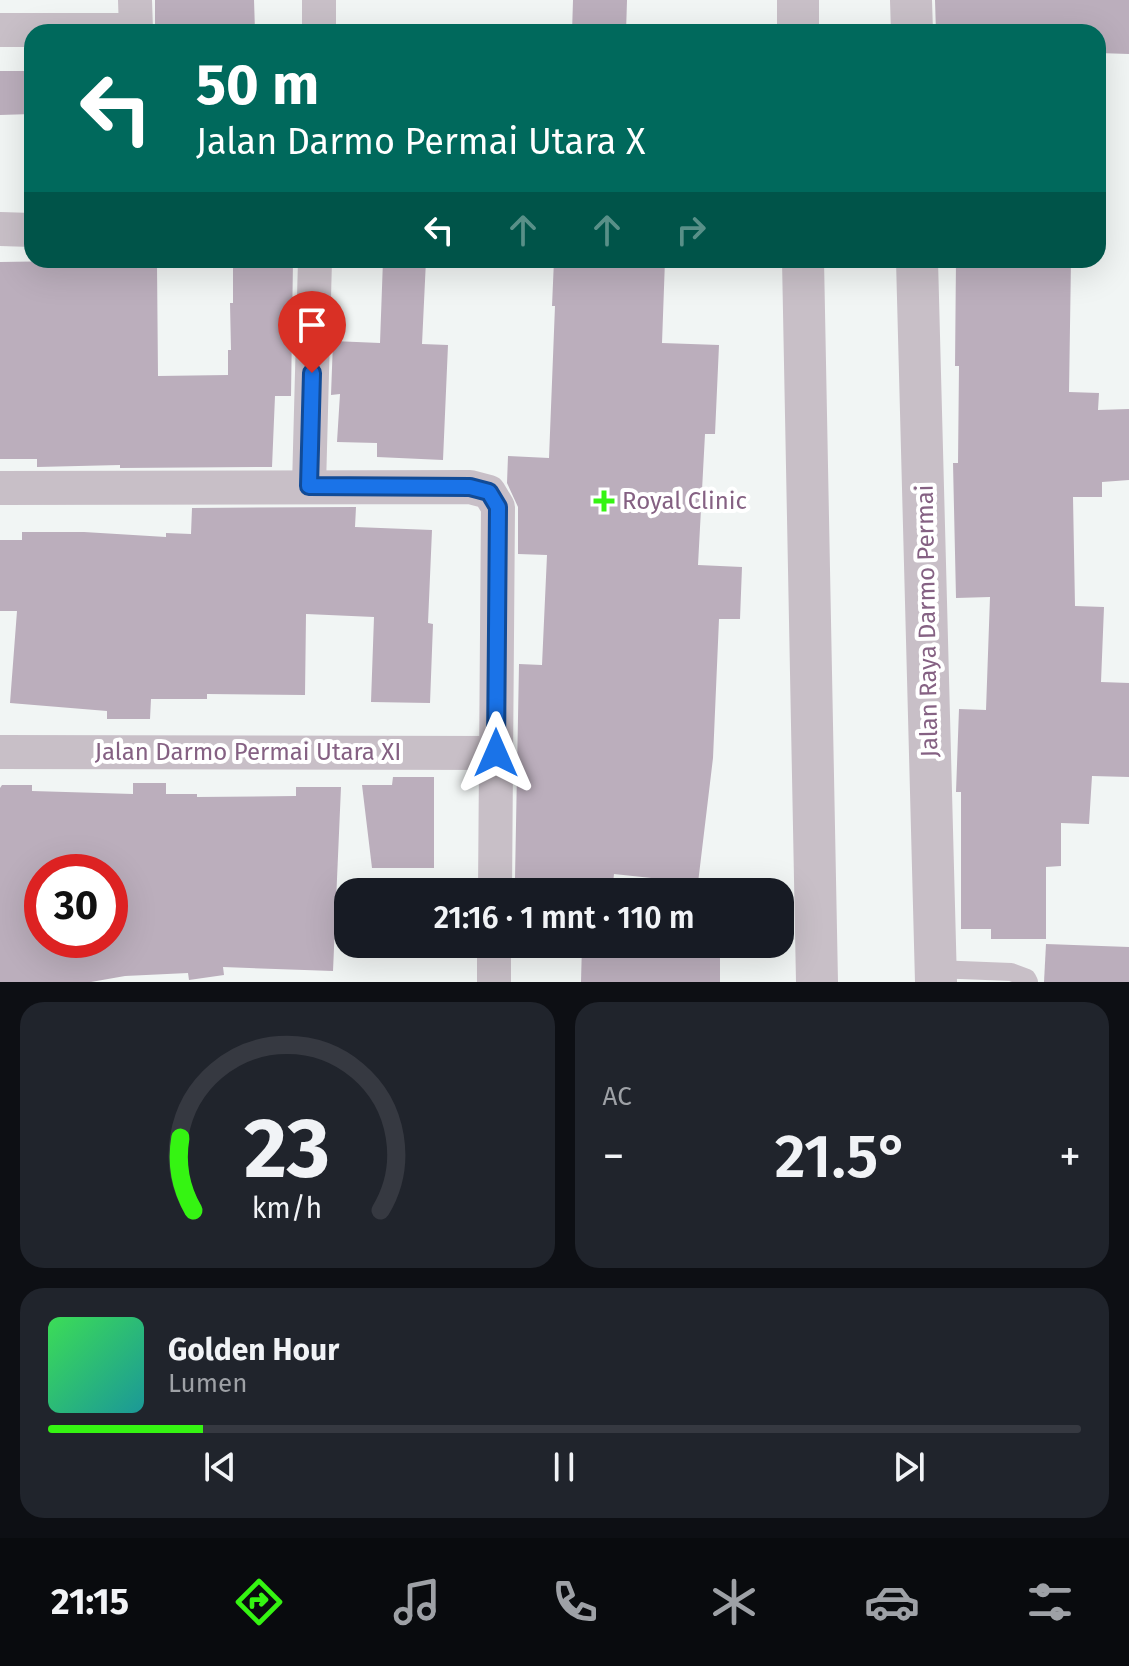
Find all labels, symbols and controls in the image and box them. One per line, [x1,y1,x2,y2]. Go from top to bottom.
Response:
text: 50 m [196,52,319,119]
icon: left [64,56,168,160]
text: Jalan Darmo Permai Utara X [196,120,645,164]
icon: left [417,208,461,252]
icon: ahead [501,208,545,252]
icon: ahead [585,208,629,252]
icon: right [669,208,713,252]
pin [278,291,346,373]
icon: arrive [290,303,334,347]
street label: Jalan Raya Darmo Permai [911,484,943,758]
place label: Royal Clinic [622,487,747,515]
marker: Royal Clinic [593,490,615,512]
position arrow [454,711,538,795]
street label: Jalan Darmo Permai Utara XI [95,738,401,766]
speed limit sign: 30 [24,854,128,958]
text: 21:16 · 1 mnt · 110 m [434,900,694,936]
text: AC [603,1081,632,1112]
text: 23 [244,1099,330,1199]
text: 21.5° [775,1121,909,1193]
text: − [603,1130,625,1183]
text: + [1059,1130,1081,1183]
text: km/h [252,1191,323,1226]
text: Golden Hour [168,1332,339,1368]
text: Lumen [168,1368,247,1399]
icon: previous [198,1445,242,1489]
icon: pause [542,1445,586,1489]
icon: next [887,1445,931,1489]
icon: directions [231,1574,287,1630]
icon: music [389,1574,445,1630]
icon: phone [547,1574,603,1630]
icon: climate [706,1574,762,1630]
icon: car [864,1574,920,1630]
icon: filters [1022,1574,1078,1630]
text: 21:15 [51,1580,129,1624]

